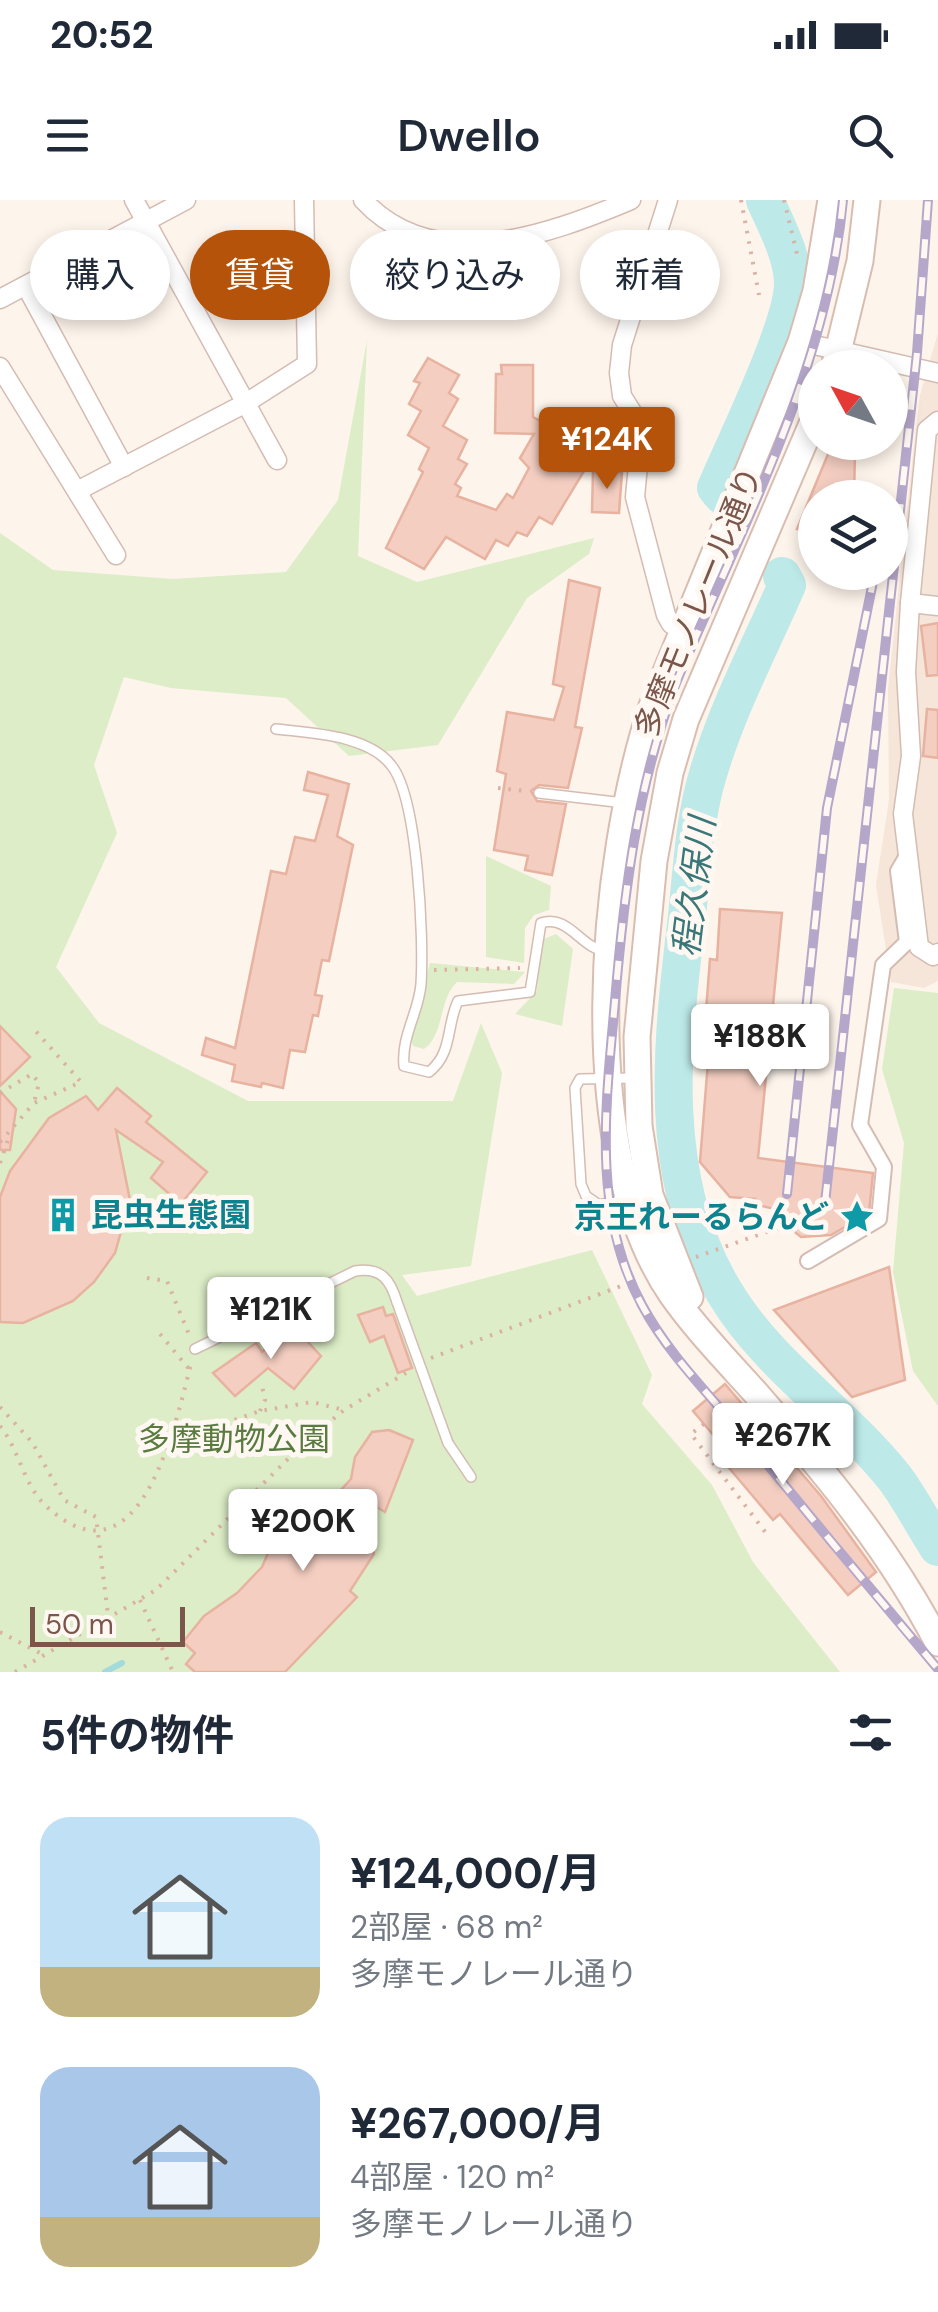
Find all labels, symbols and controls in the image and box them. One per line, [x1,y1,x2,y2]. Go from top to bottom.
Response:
text: 20:52 [50,10,153,60]
text: Dwello [397,106,541,165]
icon: menu [40,108,95,163]
icon: search [843,108,898,163]
chip: 購入 [30,230,170,320]
chip: 賃貸 [190,230,330,320]
chip: 絞り込み [350,230,560,320]
chip: 新着 [580,230,720,320]
north arrow [798,350,908,460]
map controls [798,350,908,590]
pin: ¥124K [537,407,677,492]
text: ¥124K [561,418,653,460]
street label: 多摩モノレール通り [625,461,771,743]
button: layers [798,480,908,590]
water label: 程久保川 [663,811,726,959]
pin: ¥188K [690,1004,830,1089]
text: ¥188K [713,1015,807,1057]
place label: 昆虫生態園 [91,1194,251,1236]
building icon: 昆虫生態園 [44,1196,82,1234]
place label: 京王れーるらんど [574,1196,829,1238]
place icon: 京王れーるらんど [838,1198,876,1236]
pin: ¥121K [201,1277,341,1362]
text: ¥121K [229,1288,313,1330]
pin: ¥267K [713,1403,853,1488]
text: ¥267K [734,1414,832,1456]
park label: 多摩動物公園 [138,1418,330,1460]
pin: ¥200K [233,1489,373,1574]
text: ¥200K [250,1500,356,1542]
scale bar [30,1602,185,1646]
text: 50 m [45,1606,114,1643]
icon: filters [843,1705,898,1760]
text: 5件の物件 [40,1708,234,1763]
text: ¥124,000/月 [350,1846,601,1901]
icon: home [120,1857,240,1977]
text: 2部屋 · 68 m² [350,1906,543,1948]
text: 多摩モノレール通り [350,1953,638,1995]
text: ¥267,000/月 [350,2096,605,2151]
icon: home [120,2107,240,2227]
text: 4部屋 · 120 m² [350,2156,554,2198]
text: 多摩モノレール通り [350,2203,638,2245]

